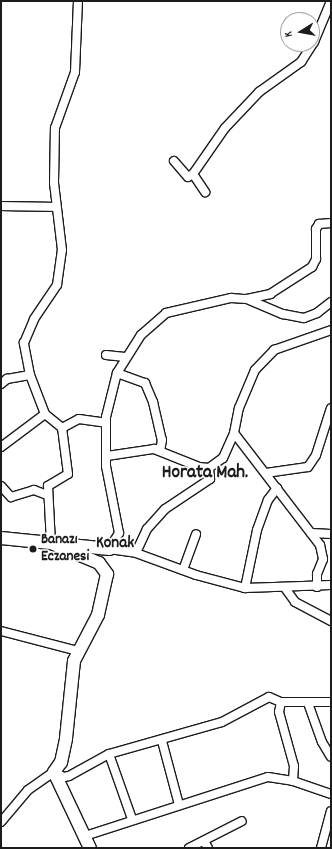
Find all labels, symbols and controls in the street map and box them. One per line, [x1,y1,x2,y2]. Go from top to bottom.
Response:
north arrow [280,12,320,52]
text: K [281,30,298,38]
district label: Horata Mah. [162,463,248,485]
place label: Banazı Eczanesi [41,531,89,566]
district label: Konak [96,535,134,555]
marker: Banazı Eczanesi [28,544,38,554]

